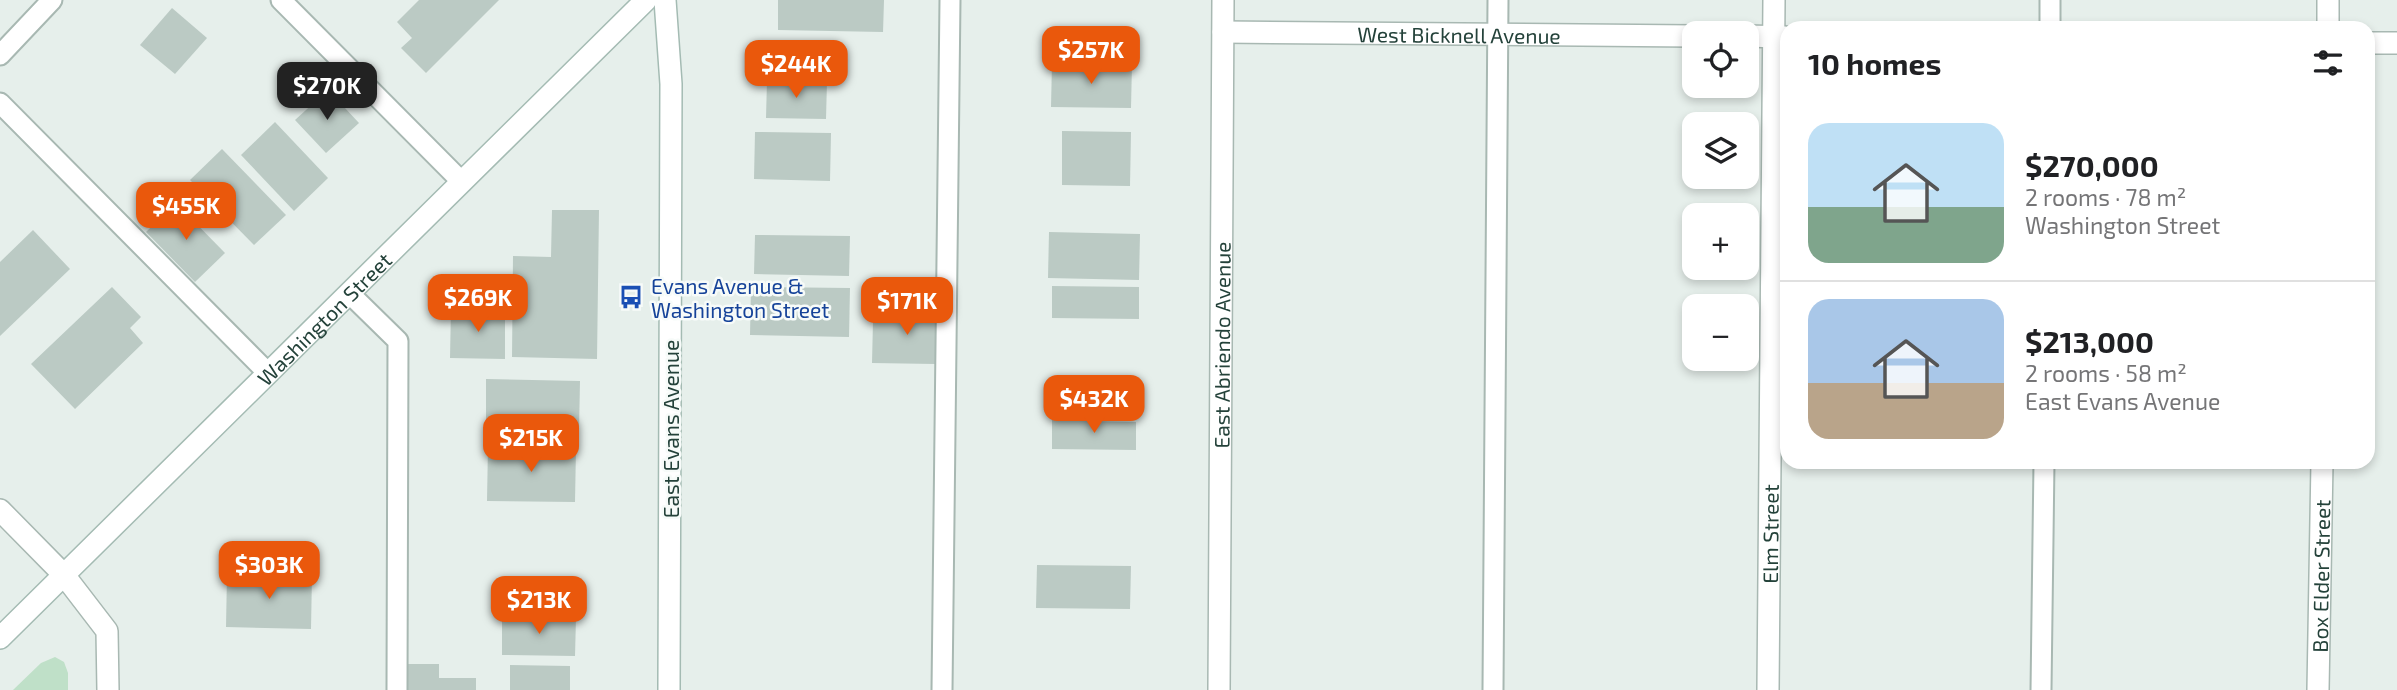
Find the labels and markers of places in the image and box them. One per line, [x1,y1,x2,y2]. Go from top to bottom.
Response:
pin: $257K [1042,27,1140,86]
pin: $244K [747,41,845,100]
pin: $270K [278,62,376,122]
pin: $455K [137,182,235,242]
place label: Evans Avenue & Washington Street [651,273,829,322]
pin: $269K [429,274,527,334]
pin: $171K [858,278,956,337]
bus stop icon: Evans Avenue & Washington Street [617,283,645,311]
pin: $432K [1045,376,1143,435]
pin: $215K [482,414,580,474]
pin: $303K [220,542,318,601]
pin: $213K [490,576,588,636]

